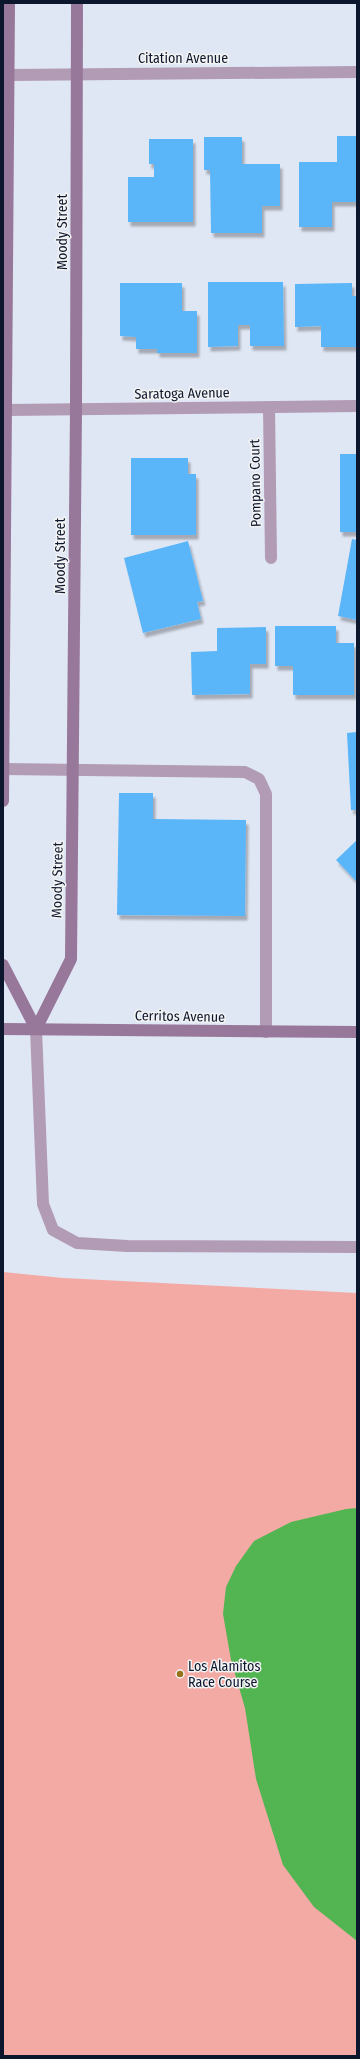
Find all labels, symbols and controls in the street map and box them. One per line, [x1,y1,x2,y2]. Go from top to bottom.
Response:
street label: Citation Avenue [138,50,228,67]
street label: Moody Street [54,194,71,270]
street label: Saratoga Avenue [134,384,230,403]
street label: Pompano Court [246,438,265,527]
street label: Moody Street [52,518,69,594]
street label: Moody Street [48,841,67,918]
street label: Cerritos Avenue [135,1007,225,1026]
place label: Los Alamitos Race Course [188,1658,260,1691]
marker: Los Alamitos Race Course [175,1669,185,1679]

